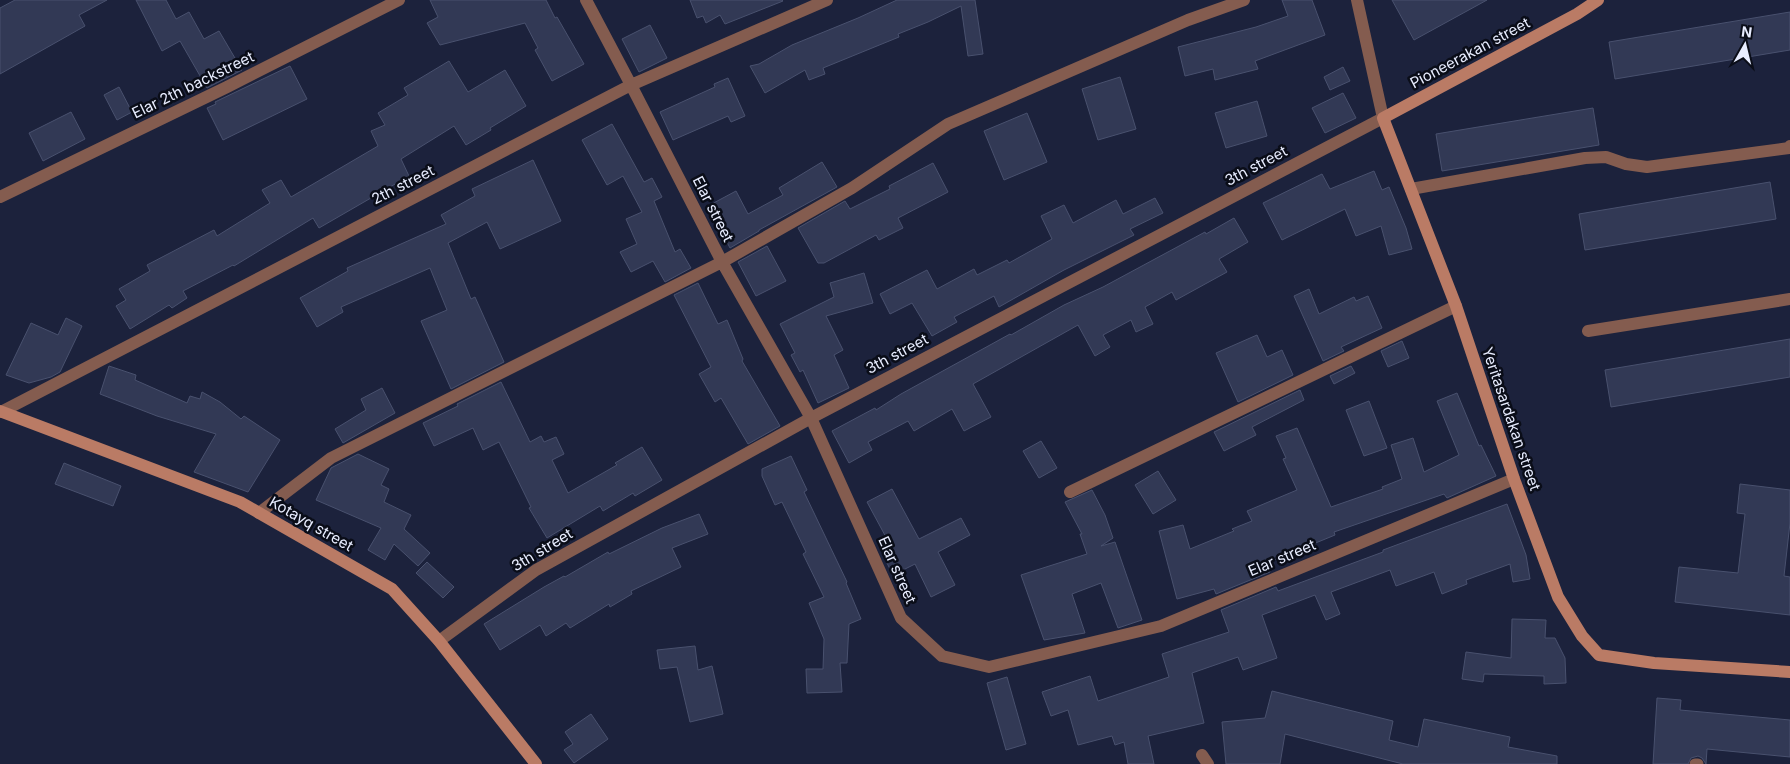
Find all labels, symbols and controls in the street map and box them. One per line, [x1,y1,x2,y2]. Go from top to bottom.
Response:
street label: Pioneerakan street [1407,13,1533,92]
north arrow [1720,20,1770,70]
text: N [1740,22,1753,41]
street label: Elar 2th backstreet [129,47,257,122]
street label: 3th street [1221,141,1290,190]
street label: 2th street [368,161,437,208]
street label: Elar street [689,173,738,245]
street label: 3th street [862,329,931,378]
street label: Yeritasardakan street [1478,345,1545,493]
street label: Kotayq street [266,492,357,555]
street label: 3th street [508,524,576,575]
street label: Elar street [874,533,921,606]
street label: Elar street [1245,535,1319,580]

